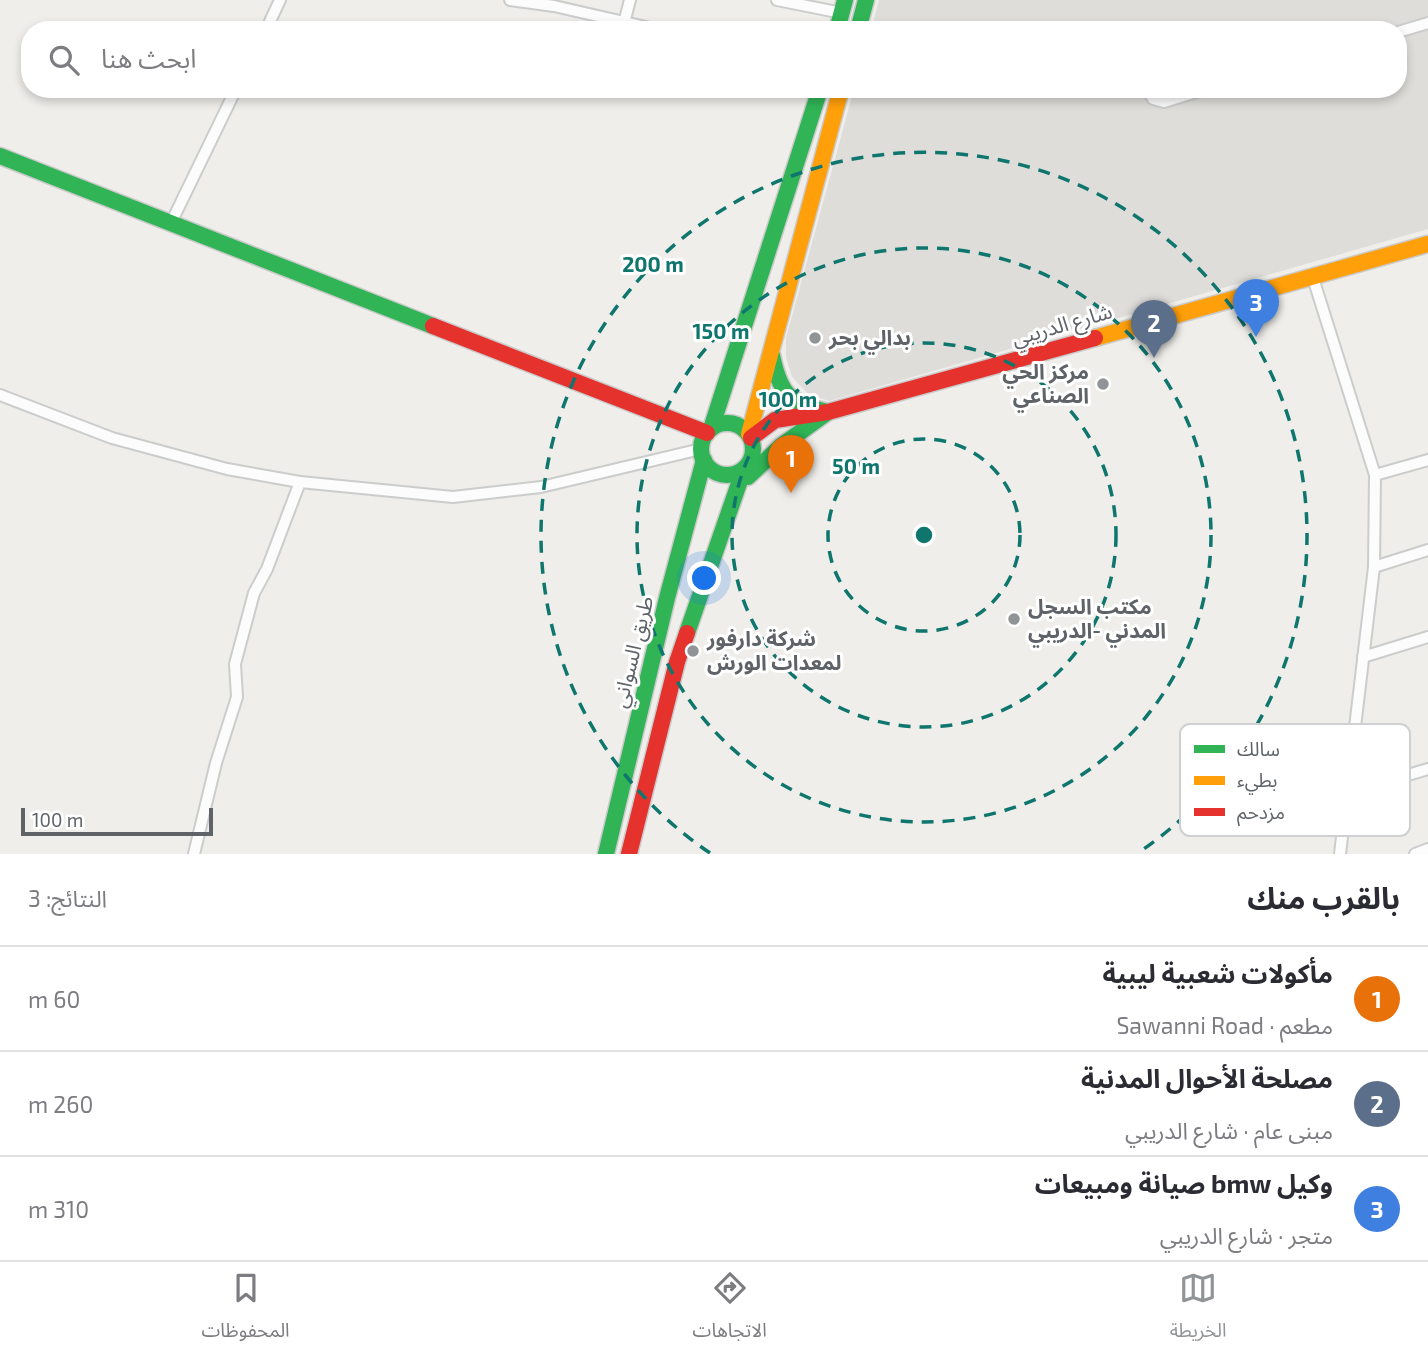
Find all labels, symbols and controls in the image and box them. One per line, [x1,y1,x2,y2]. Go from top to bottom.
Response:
search box [21,21,1407,98]
icon: search [45,41,83,79]
text: ابحث هنا [101,42,196,73]
text: 200 m [622,251,684,276]
pin: 3 [1233,279,1279,337]
street label: شارع الدريبي [1009,297,1116,354]
pin: 2 [1131,300,1177,358]
text: 150 m [693,318,749,343]
place label: بدالي بحر [828,324,911,355]
marker: بدالي بحر [807,330,823,346]
place label: مركز الحي الصناعي [1002,358,1089,413]
marker: مركز الحي الصناعي [1095,376,1111,392]
text: 100 m [759,386,817,411]
pin: 1 [768,435,814,493]
text: 50 m [832,453,880,478]
centre of rings [912,523,936,547]
your location [687,561,721,595]
street label: طريق السواني [606,593,662,711]
place label: مكتب السجل المدني -الدريبي [1028,593,1166,648]
marker: مكتب السجل المدني -الدريبي [1006,611,1022,627]
place label: شركة دارفور لمعدات الورش [706,625,841,675]
marker: شركة دارفور لمعدات الورش [685,643,701,659]
legend [1180,724,1410,836]
text: سالك [1237,737,1280,760]
text: بطيء [1237,768,1277,795]
text: مزدحم [1237,800,1285,827]
scale bar [21,805,214,837]
text: 100 m [32,808,83,831]
text: بالقرب منك [1247,879,1400,915]
text: النتائج: 3 [28,884,107,912]
text: مأكولات شعبية ليبية [1102,957,1333,988]
text: 60 m [28,985,80,1013]
text: 1 [1372,985,1382,1013]
text: مطعم · Sawanni Road [1116,1011,1333,1039]
text: مصلحة الأحوال المدنية [1081,1062,1333,1093]
text: 260 m [28,1090,93,1118]
text: 2 [1370,1090,1384,1118]
text: مبنى عام · شارع الدريبي [1125,1116,1333,1144]
text: وكيل bmw صيانة ومبيعات [1035,1167,1333,1198]
text: 310 m [28,1195,89,1223]
text: 3 [1370,1195,1384,1223]
text: متجر · شارع الدريبي [1160,1221,1333,1249]
tab: المحفوظات [201,1269,290,1351]
tab: الاتجاهات [693,1269,767,1351]
tab: الخريطة [1170,1269,1227,1351]

